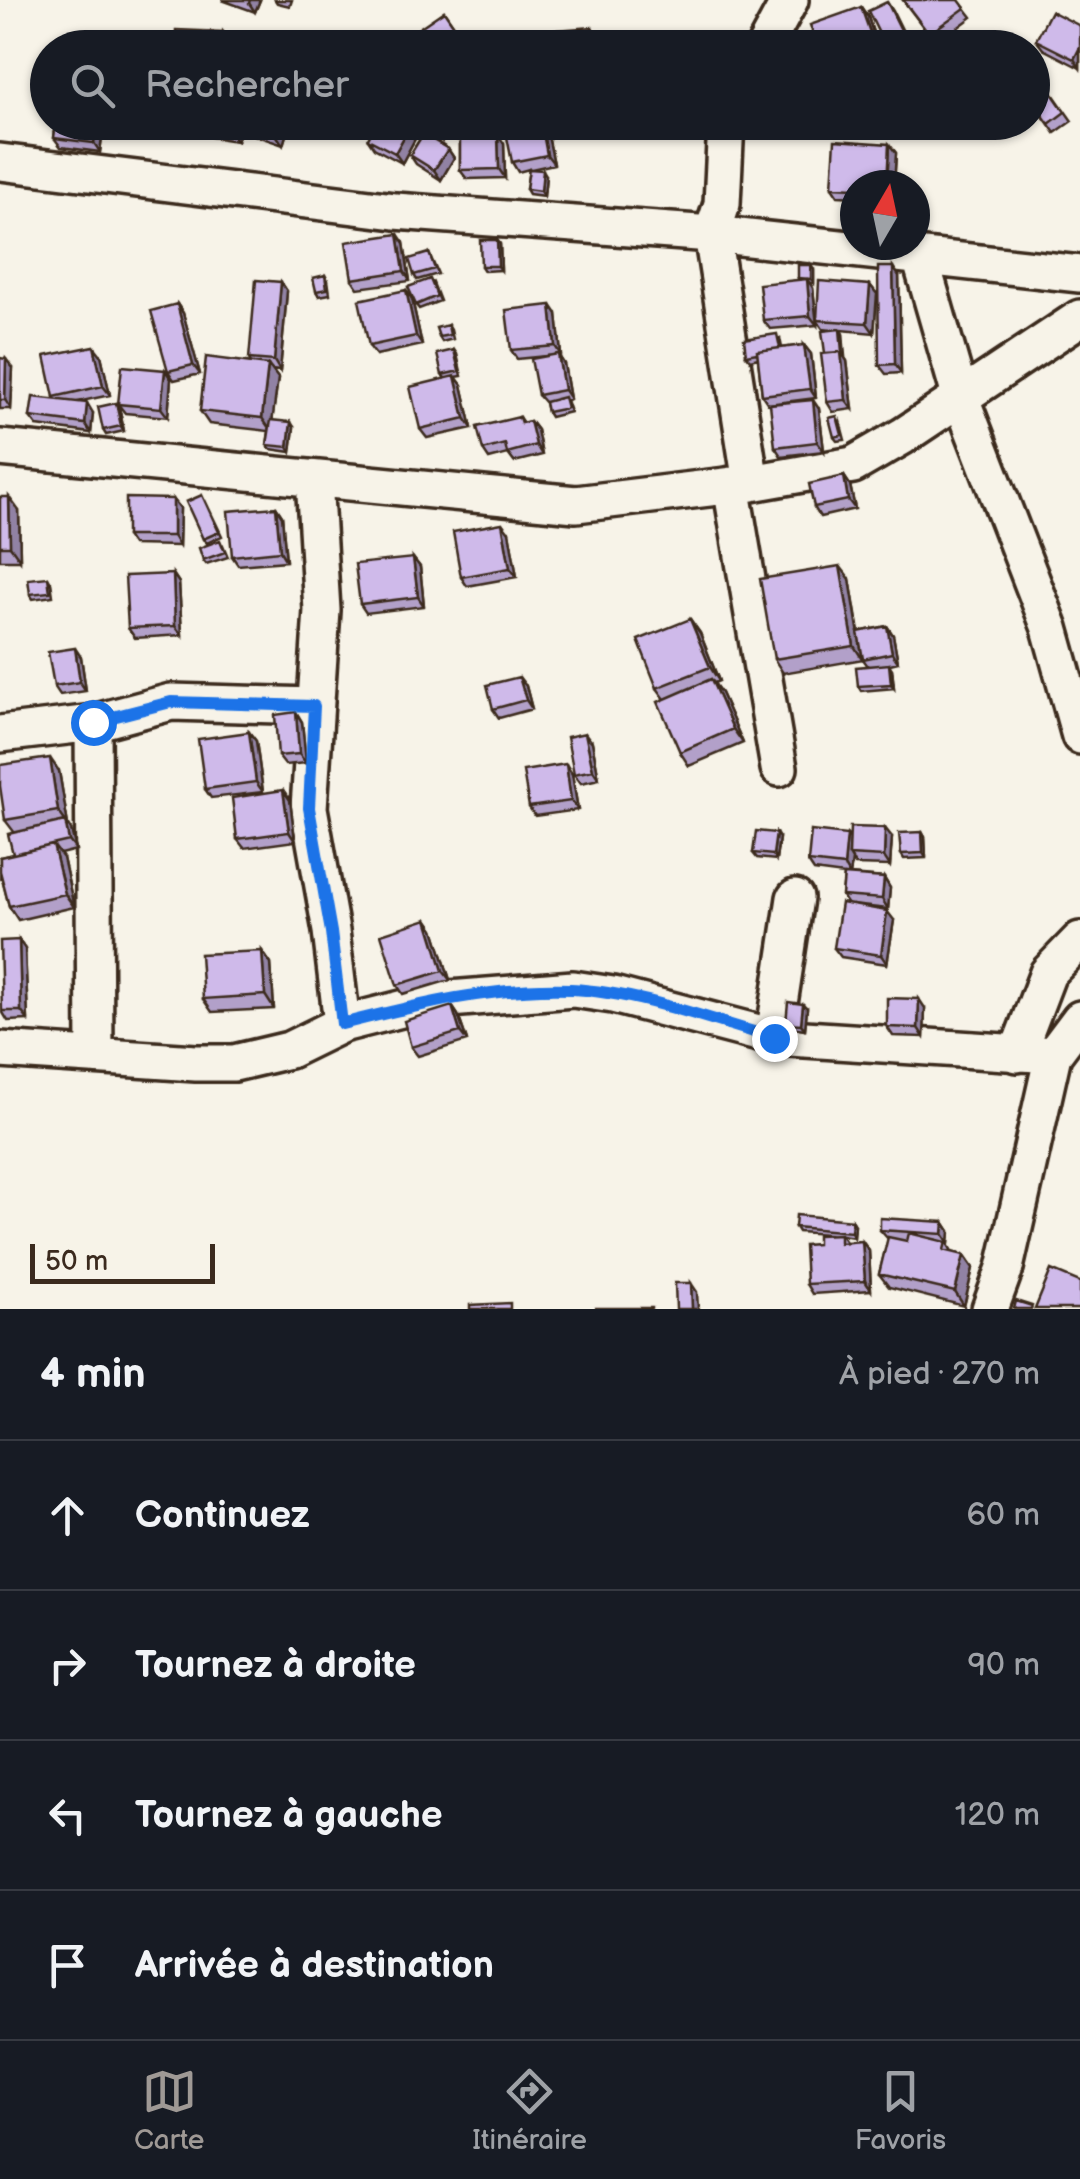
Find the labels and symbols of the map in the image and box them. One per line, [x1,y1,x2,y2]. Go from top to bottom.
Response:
north arrow [840,170,930,260]
route start [71,700,117,746]
route end [752,1016,798,1062]
scale bar [30,1239,215,1284]

